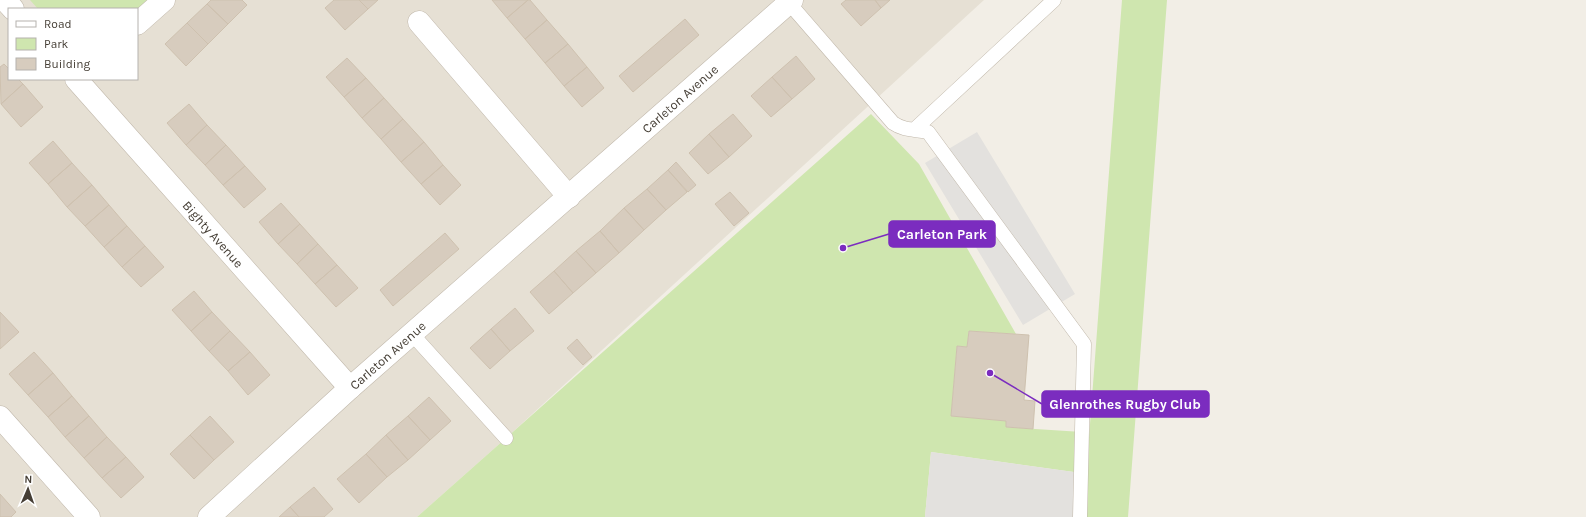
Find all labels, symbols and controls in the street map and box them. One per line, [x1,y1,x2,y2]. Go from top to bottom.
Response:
legend [8,8,138,80]
text: Road [44,17,72,31]
text: Park [44,37,69,51]
text: Building [44,57,91,71]
street label: Carleton Avenue [639,61,721,136]
street label: Bighty Avenue [180,197,247,271]
callout: Carleton Park [889,221,995,247]
text: Carleton Park [897,226,988,243]
street label: Carleton Avenue [346,318,429,392]
callout: Glenrothes Rugby Club [1042,391,1209,417]
text: Glenrothes Rugby Club [1049,396,1201,413]
north arrow [8,469,48,509]
text: N [24,473,33,486]

